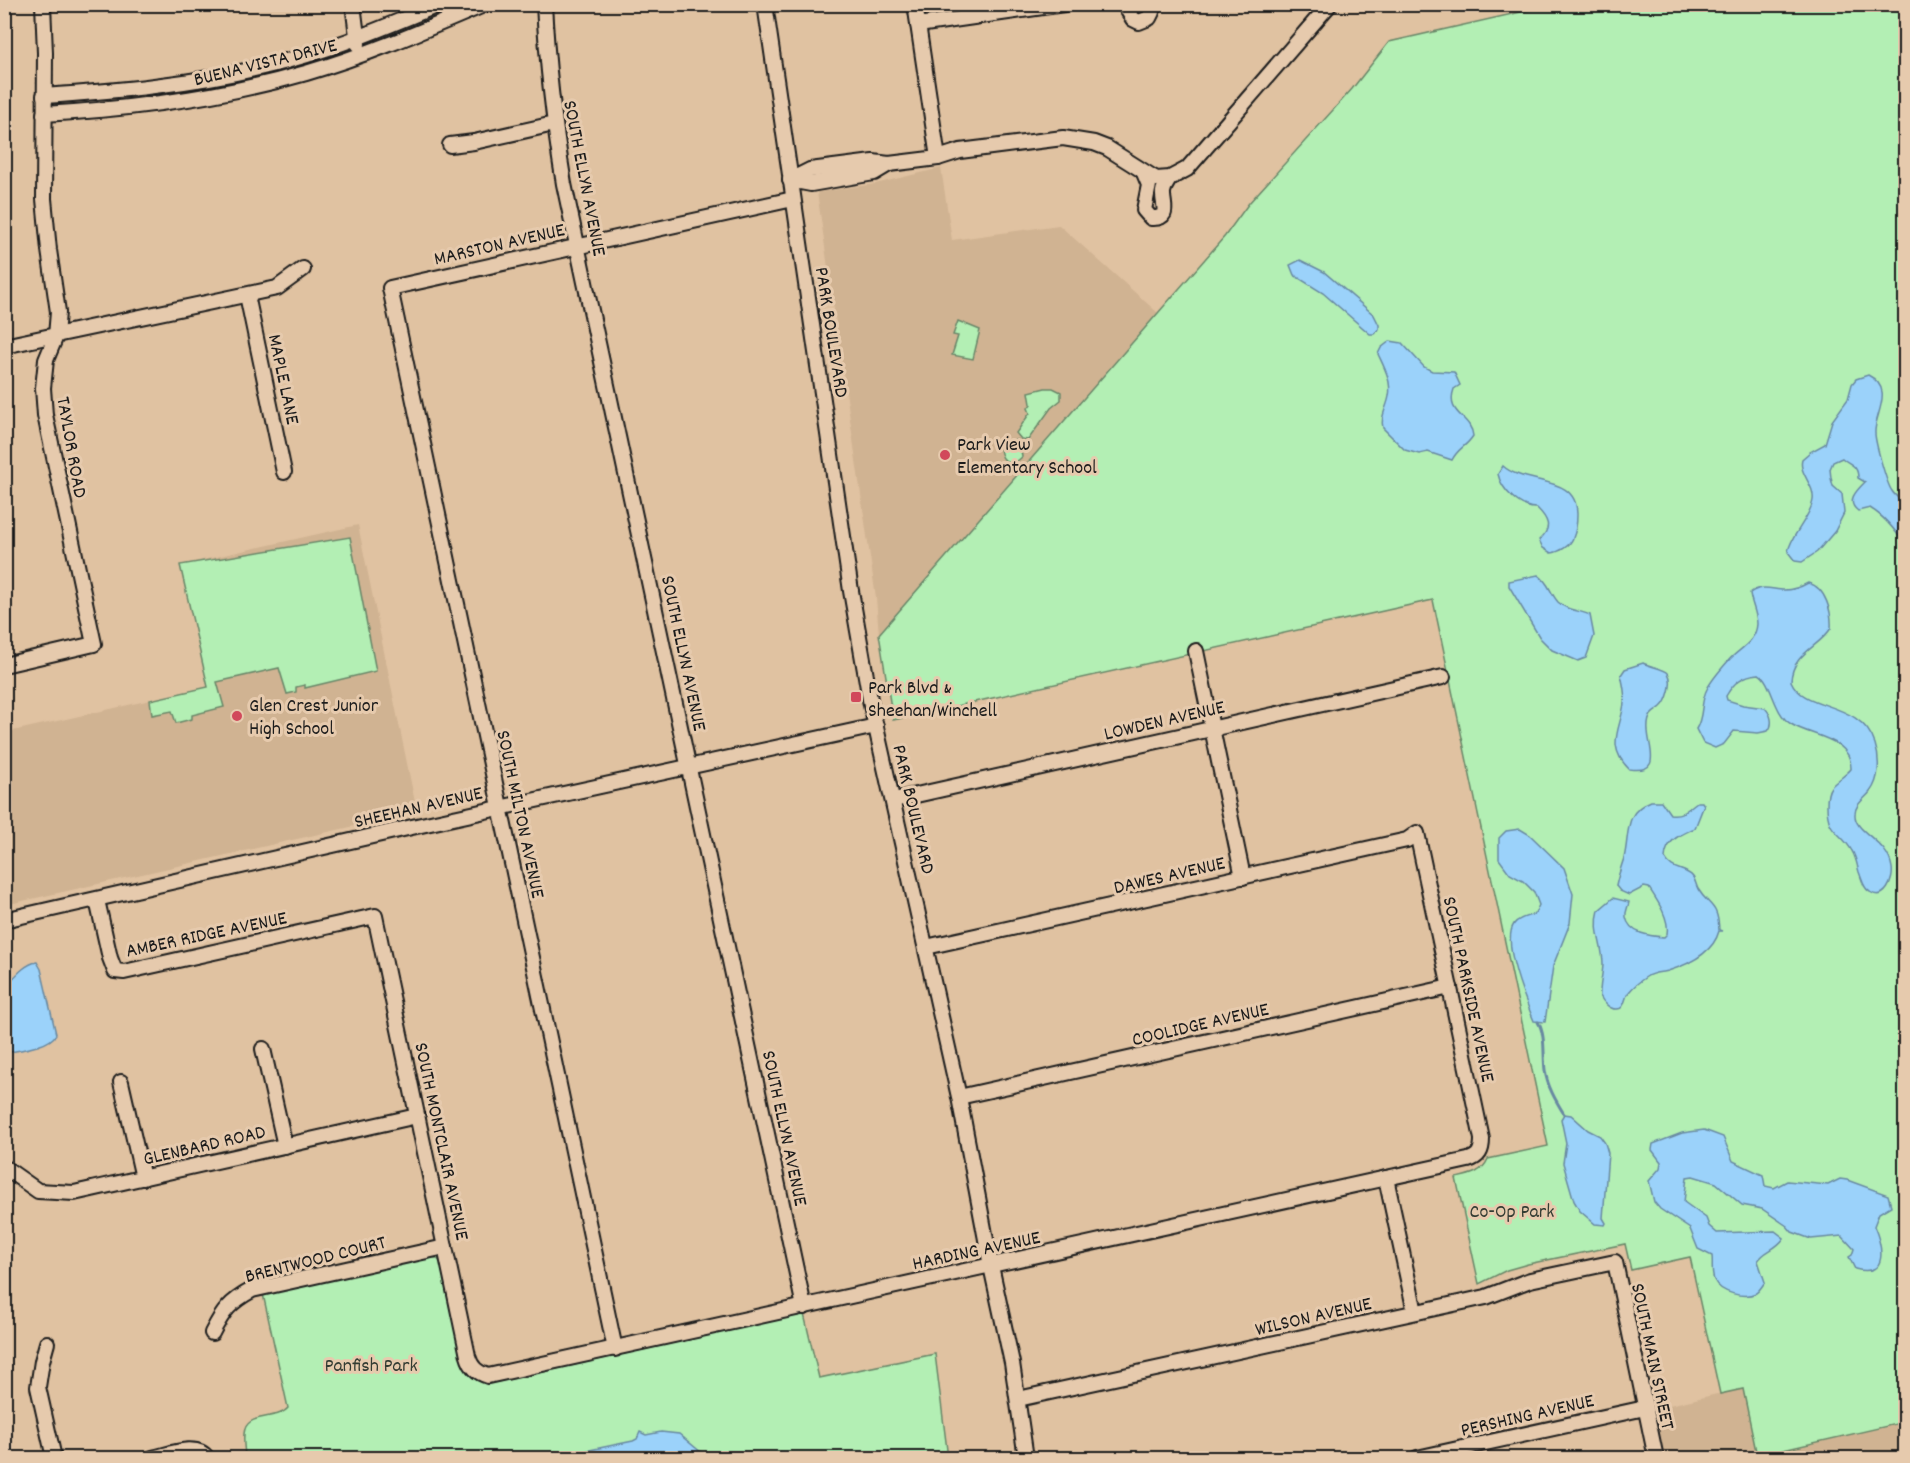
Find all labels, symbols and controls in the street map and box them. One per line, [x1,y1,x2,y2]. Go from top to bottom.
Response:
street label: BUENA VISTA DRIVE [191,33,340,95]
street label: SOUTH ELLYN AVENUE [554,98,612,259]
street label: MARSTON AVENUE [432,217,568,275]
street label: PARK BOULEVARD [806,265,854,400]
street label: MAPLE LANE [259,332,305,427]
street label: TAYLOR ROAD [47,395,93,501]
place label: Park View Elementary School [957,432,1097,483]
marker: Park View Elementary School [938,448,952,462]
street label: SOUTH ELLYN AVENUE [652,573,712,734]
place label: Park Blvd & Sheehan/Winchell [868,675,997,726]
marker: Park Blvd & Sheehan/Winchell [849,690,863,704]
place label: Glen Crest Junior High School [249,693,379,744]
street label: LOWDEN AVENUE [1101,694,1228,749]
marker: Glen Crest Junior High School [230,709,244,723]
street label: SOUTH MILTON AVENUE [488,728,551,901]
street label: PARK BOULEVARD [884,742,941,877]
street label: SHEEHAN AVENUE [352,781,486,837]
street label: DAWES AVENUE [1111,851,1228,903]
street label: SOUTH PARKSIDE AVENUE [1434,894,1500,1085]
street label: AMBER RIDGE AVENUE [124,905,290,967]
street label: COOLIDGE AVENUE [1130,997,1272,1055]
street label: SOUTH MONTCLAIR AVENUE [405,1040,475,1243]
street label: SOUTH ELLYN AVENUE [753,1048,813,1209]
street label: GLENBARD ROAD [141,1119,269,1175]
park label: Co-Op Park [1470,1199,1554,1227]
street label: HARDING AVENUE [910,1225,1043,1279]
street label: BRENTWOOD COURT [242,1230,389,1292]
street label: SOUTH MAIN STREET [1622,1281,1680,1432]
street label: WILSON AVENUE [1253,1291,1375,1345]
park label: Panfish Park [324,1353,418,1381]
street label: PERSHING AVENUE [1458,1388,1597,1446]

